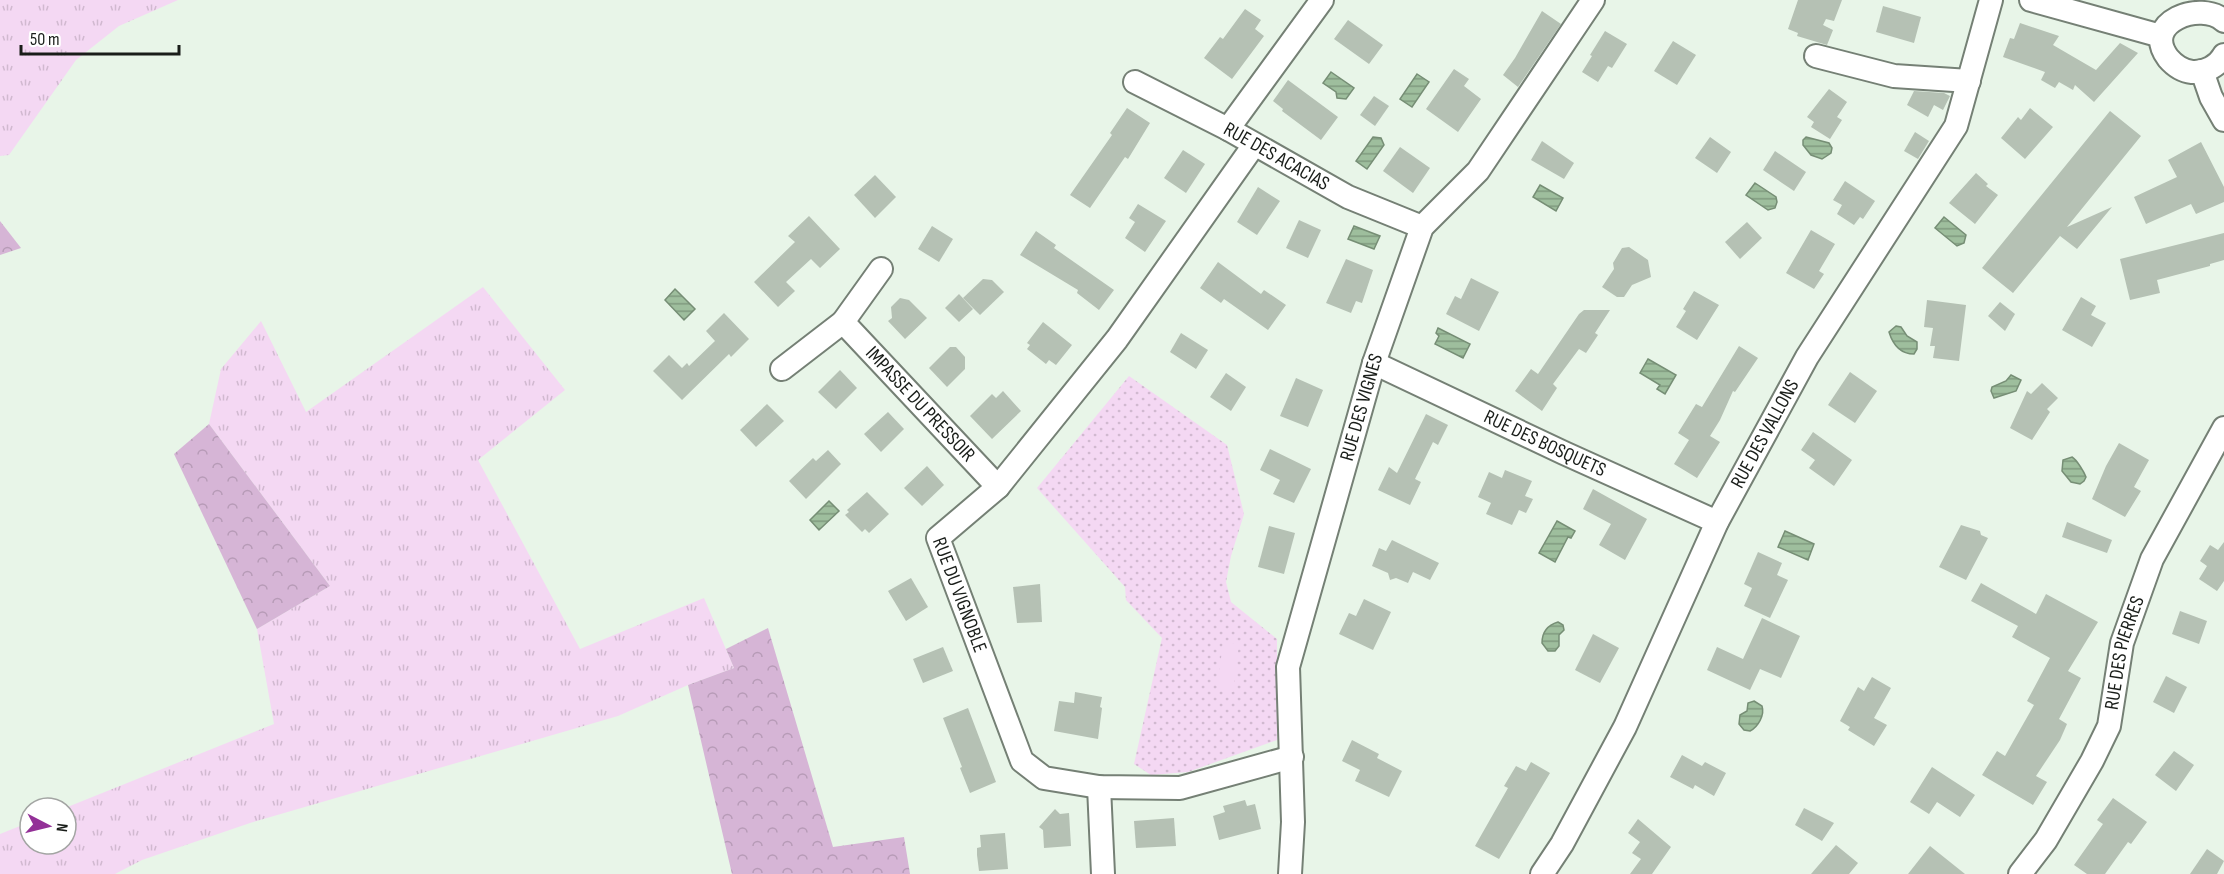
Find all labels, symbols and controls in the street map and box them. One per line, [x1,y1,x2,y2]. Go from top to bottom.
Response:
scale bar [21,18,178,56]
text: 50 m [30,29,60,50]
street label: RUE DES ACACIAS [1219,117,1334,196]
street label: IMPASSE DU PRESSOIR [860,341,980,467]
street label: RUE DES VIGNES [1335,350,1388,464]
street label: RUE DES VALLONS [1726,375,1804,492]
street label: RUE DES BOSQUETS [1480,405,1610,482]
street label: RUE DU VIGNOBLE [927,534,992,656]
street label: RUE DES PIERRES [2100,593,2150,711]
north arrow [18,796,78,856]
text: N [51,822,71,833]

